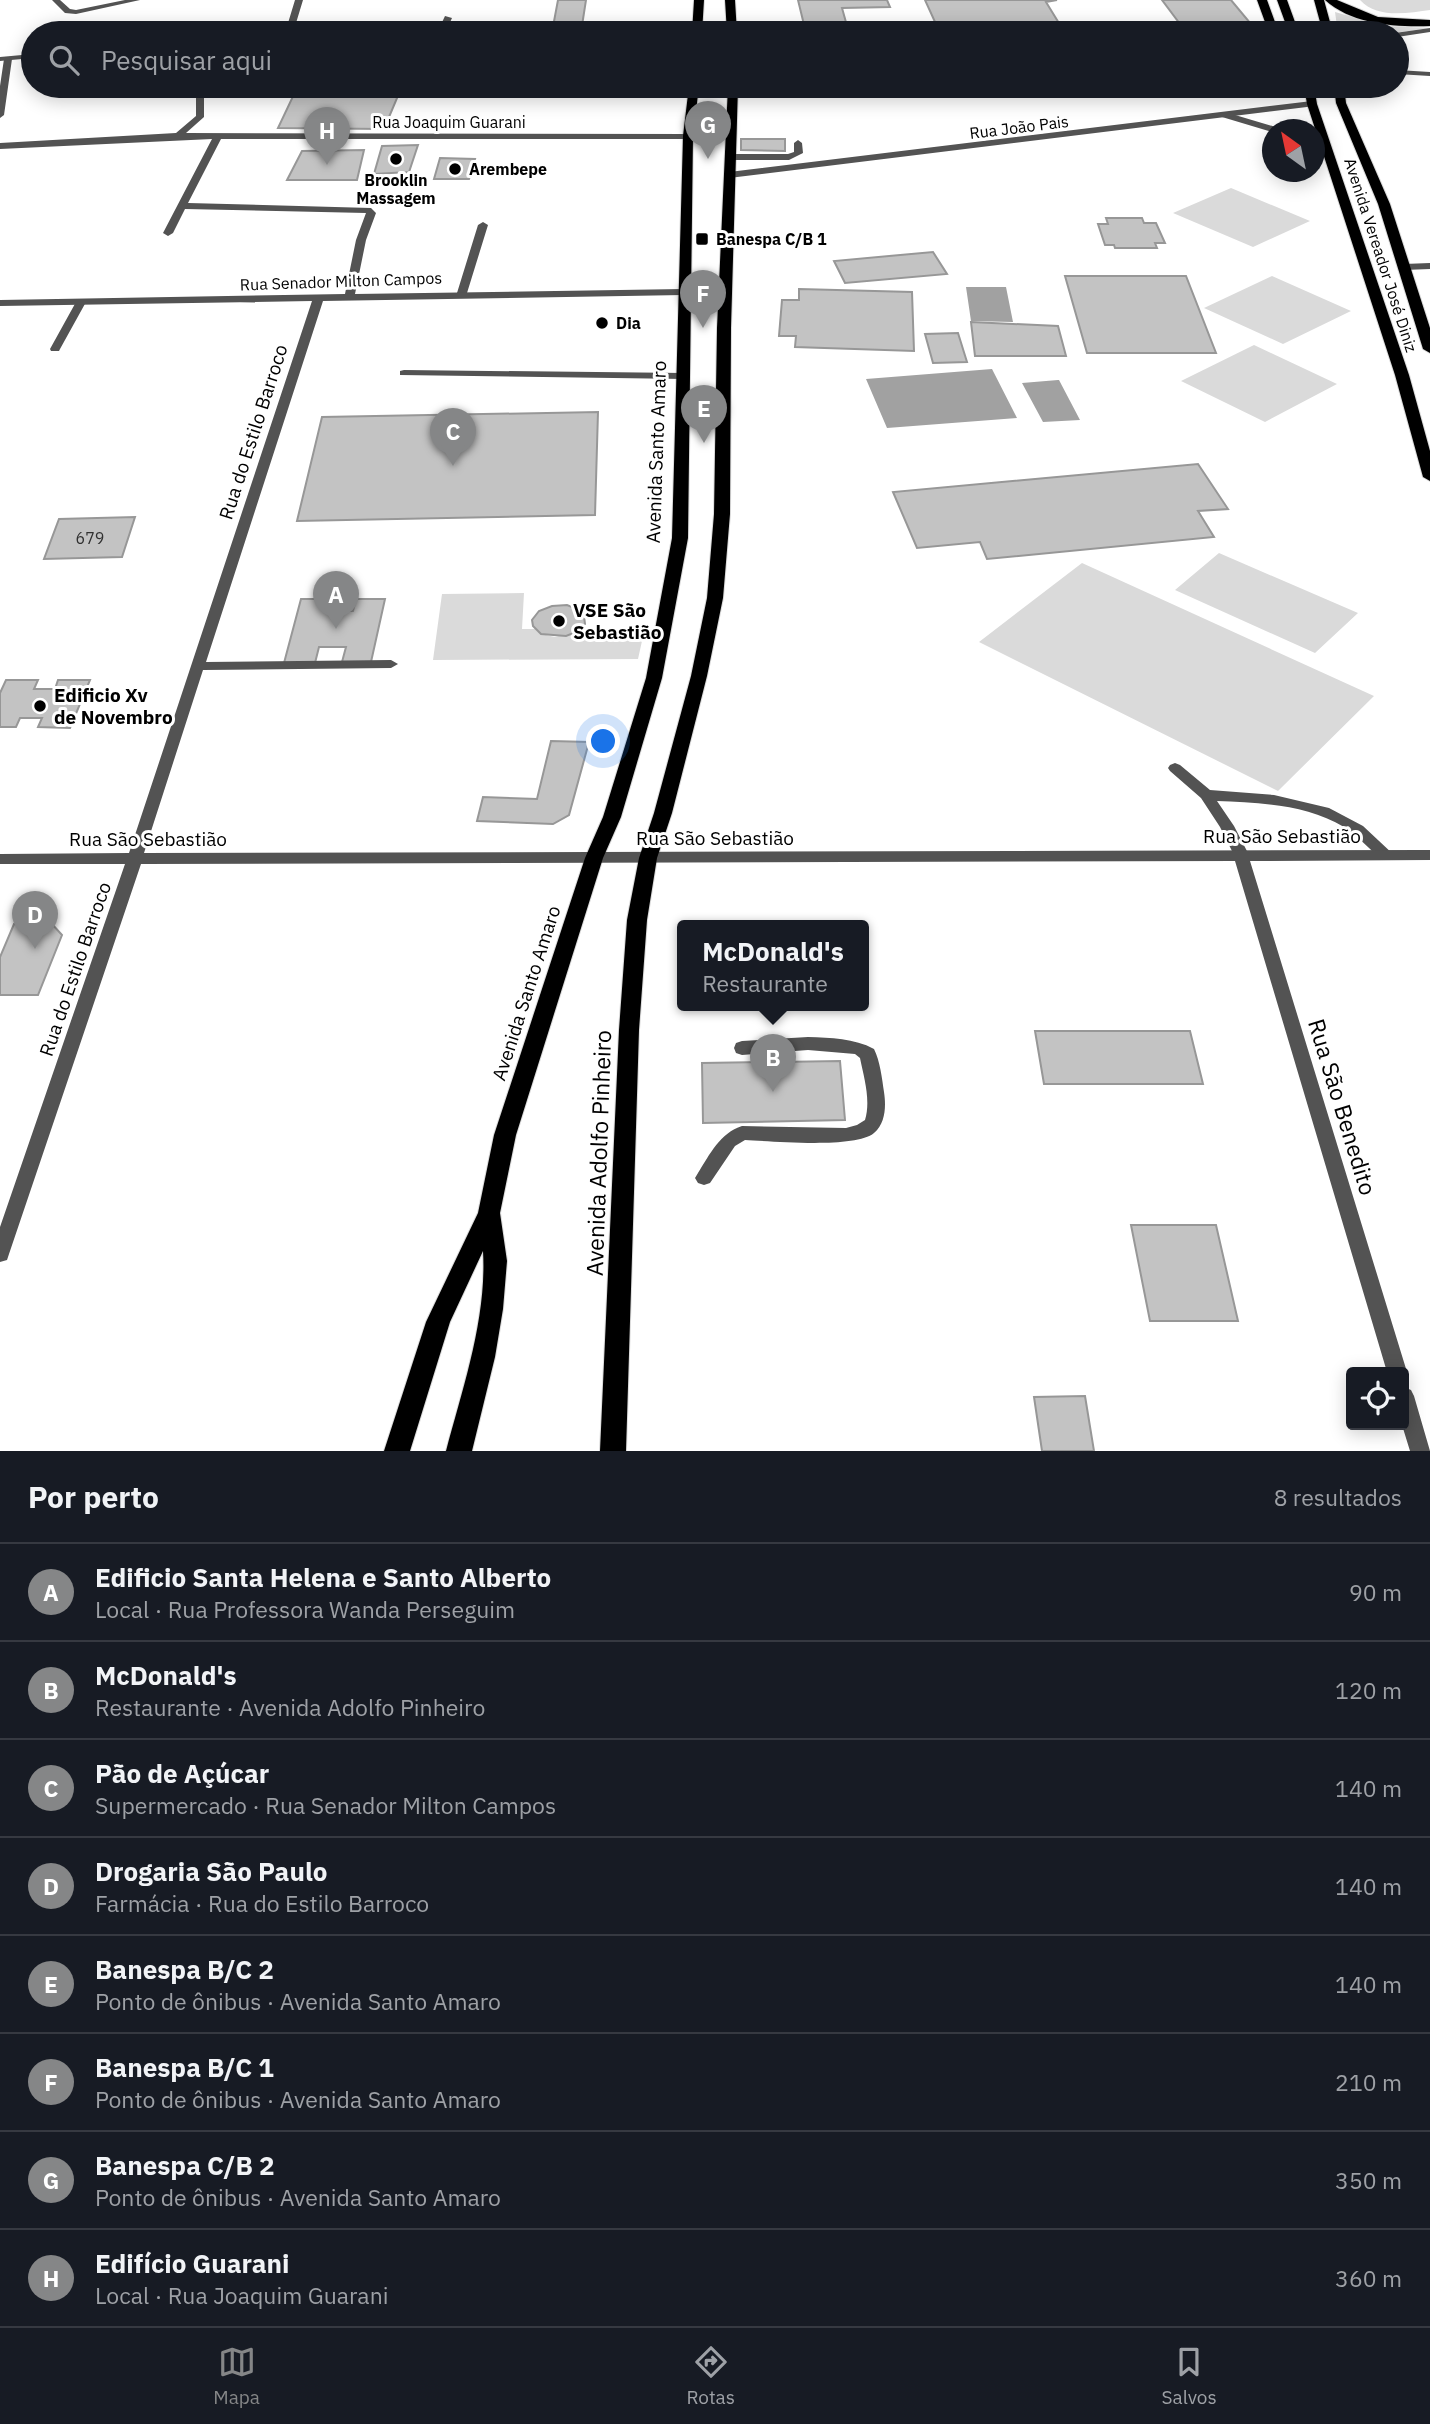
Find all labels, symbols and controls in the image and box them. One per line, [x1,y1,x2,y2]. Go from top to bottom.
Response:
search box [21,21,1409,98]
icon: search [45,41,83,79]
text: Pesquisar aqui [101,43,272,77]
pin: G [685,101,731,159]
pin: H [304,107,350,165]
street label: Rua João Pais [968,111,1070,143]
street label: Rua Joaquim Guarani [372,112,526,132]
north arrow [1262,119,1325,182]
marker: Brooklin Massagem [388,151,404,167]
street label: Avenida Vereador José Diniz [1340,155,1422,355]
place label: Arembepe [469,159,547,179]
marker: Arembepe [447,161,463,177]
place label: Brooklin Massagem [356,170,436,208]
place label: Banespa C/B 1 [716,229,827,249]
marker: Banespa C/B 1 [694,231,710,247]
street label: Rua Senador Milton Campos [240,267,442,295]
pin: F [680,270,726,328]
place label: Dia [616,313,641,333]
marker: Dia [594,315,610,331]
street label: Rua do Estilo Barroco [213,341,293,523]
street label: Avenida Santo Amaro [641,360,671,544]
pin: E [681,385,727,443]
pin: C [430,408,476,466]
house number: 679 [76,528,104,548]
pin: A [313,571,359,629]
place label: VSE São Sebastião [573,598,662,644]
marker: VSE São Sebastião [551,613,567,629]
place label: Edificio Xv de Novembro [54,683,173,729]
marker: Edificio Xv de Novembro [32,698,48,714]
your location [586,724,620,758]
street label: Rua São Sebastião [1203,824,1361,848]
street label: Rua São Sebastião [636,826,794,850]
street label: Rua São Sebastião [69,827,227,851]
street label: Rua do Estilo Barroco [34,879,116,1059]
pin: D [12,891,58,949]
street label: Avenida Santo Amaro [486,902,566,1084]
popup [677,920,869,1011]
text: McDonald's [702,934,844,968]
text: Restaurante [702,968,828,998]
street label: Rua São Benedito [1302,1015,1384,1198]
street label: Avenida Adolfo Pinheiro [579,1029,617,1277]
pin: B [750,1034,796,1092]
map controls [1346,1367,1409,1430]
button: locate [1346,1367,1409,1430]
text: Por perto [28,1477,159,1516]
text: 8 resultados [1274,1482,1402,1512]
text: Edificio Santa Helena e Santo Alberto [95,1560,551,1594]
text: A [43,1577,59,1607]
text: 90 m [1349,1577,1402,1607]
text: Local · Rua Professora Wanda Perseguim [95,1594,515,1624]
text: McDonald's [95,1658,237,1692]
text: B [43,1675,59,1705]
text: 120 m [1335,1675,1402,1705]
text: Restaurante · Avenida Adolfo Pinheiro [95,1692,485,1722]
text: Pão de Açúcar [95,1756,269,1790]
text: C [44,1773,58,1803]
text: 140 m [1335,1773,1402,1803]
text: Supermercado · Rua Senador Milton Campos [95,1790,556,1820]
text: Drogaria São Paulo [95,1854,327,1888]
text: D [43,1871,59,1901]
text: 140 m [1335,1871,1402,1901]
text: Farmácia · Rua do Estilo Barroco [95,1888,429,1918]
text: Banespa B/C 2 [95,1952,274,1986]
text: E [44,1969,58,1999]
text: 140 m [1335,1969,1402,1999]
text: Ponto de ônibus · Avenida Santo Amaro [95,1986,501,2016]
text: Banespa B/C 1 [95,2050,274,2084]
text: F [44,2067,58,2097]
text: 210 m [1335,2067,1402,2097]
text: Ponto de ônibus · Avenida Santo Amaro [95,2084,501,2114]
text: Banespa C/B 2 [95,2148,275,2182]
text: G [43,2165,59,2195]
text: 350 m [1335,2165,1402,2195]
text: Ponto de ônibus · Avenida Santo Amaro [95,2182,501,2212]
text: Edifício Guarani [95,2246,289,2280]
text: H [43,2263,59,2293]
text: 360 m [1335,2263,1402,2293]
text: Local · Rua Joaquim Guarani [95,2280,388,2310]
tab: Mapa [213,2343,260,2409]
tab: Rotas [686,2343,735,2409]
tab: Salvos [1161,2343,1217,2409]

